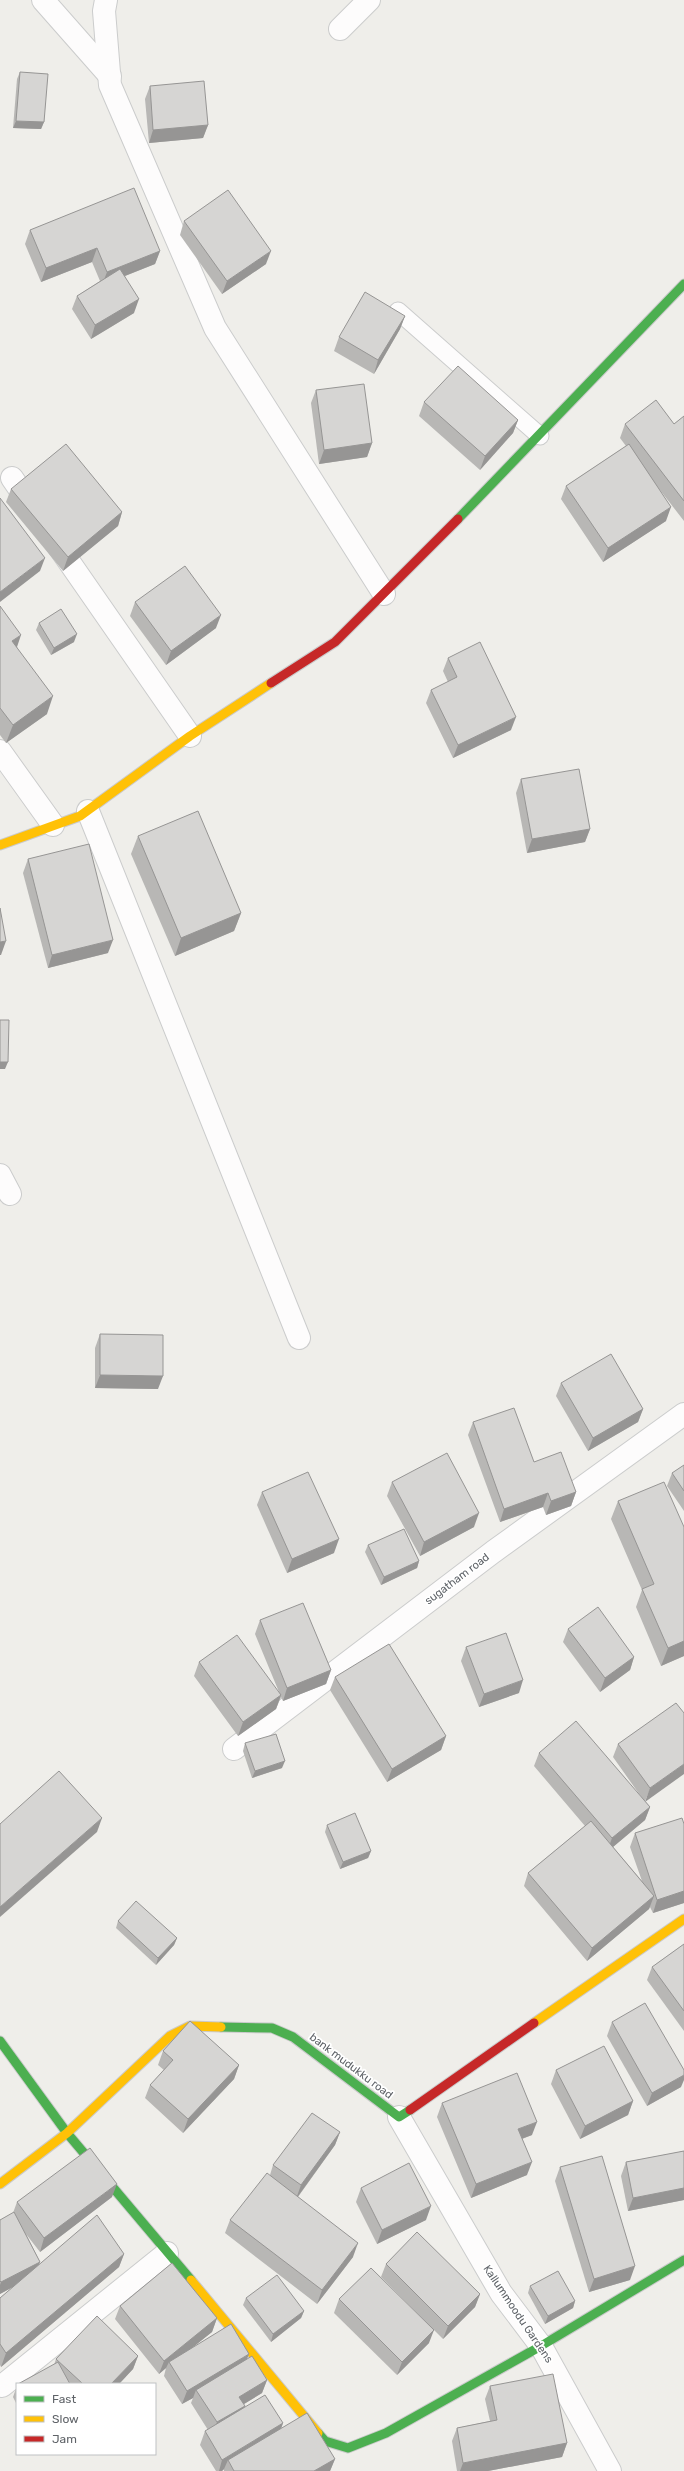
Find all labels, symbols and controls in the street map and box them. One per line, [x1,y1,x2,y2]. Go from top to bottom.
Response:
street label: sugatham road [422,1551,492,1607]
street label: bank mudukku road [307,2030,395,2102]
street label: Kallummoodu Gardens [480,2263,556,2366]
legend [16,2383,156,2455]
text: Fast [52,2392,76,2406]
text: Slow [52,2412,79,2426]
text: Jam [52,2432,77,2446]

